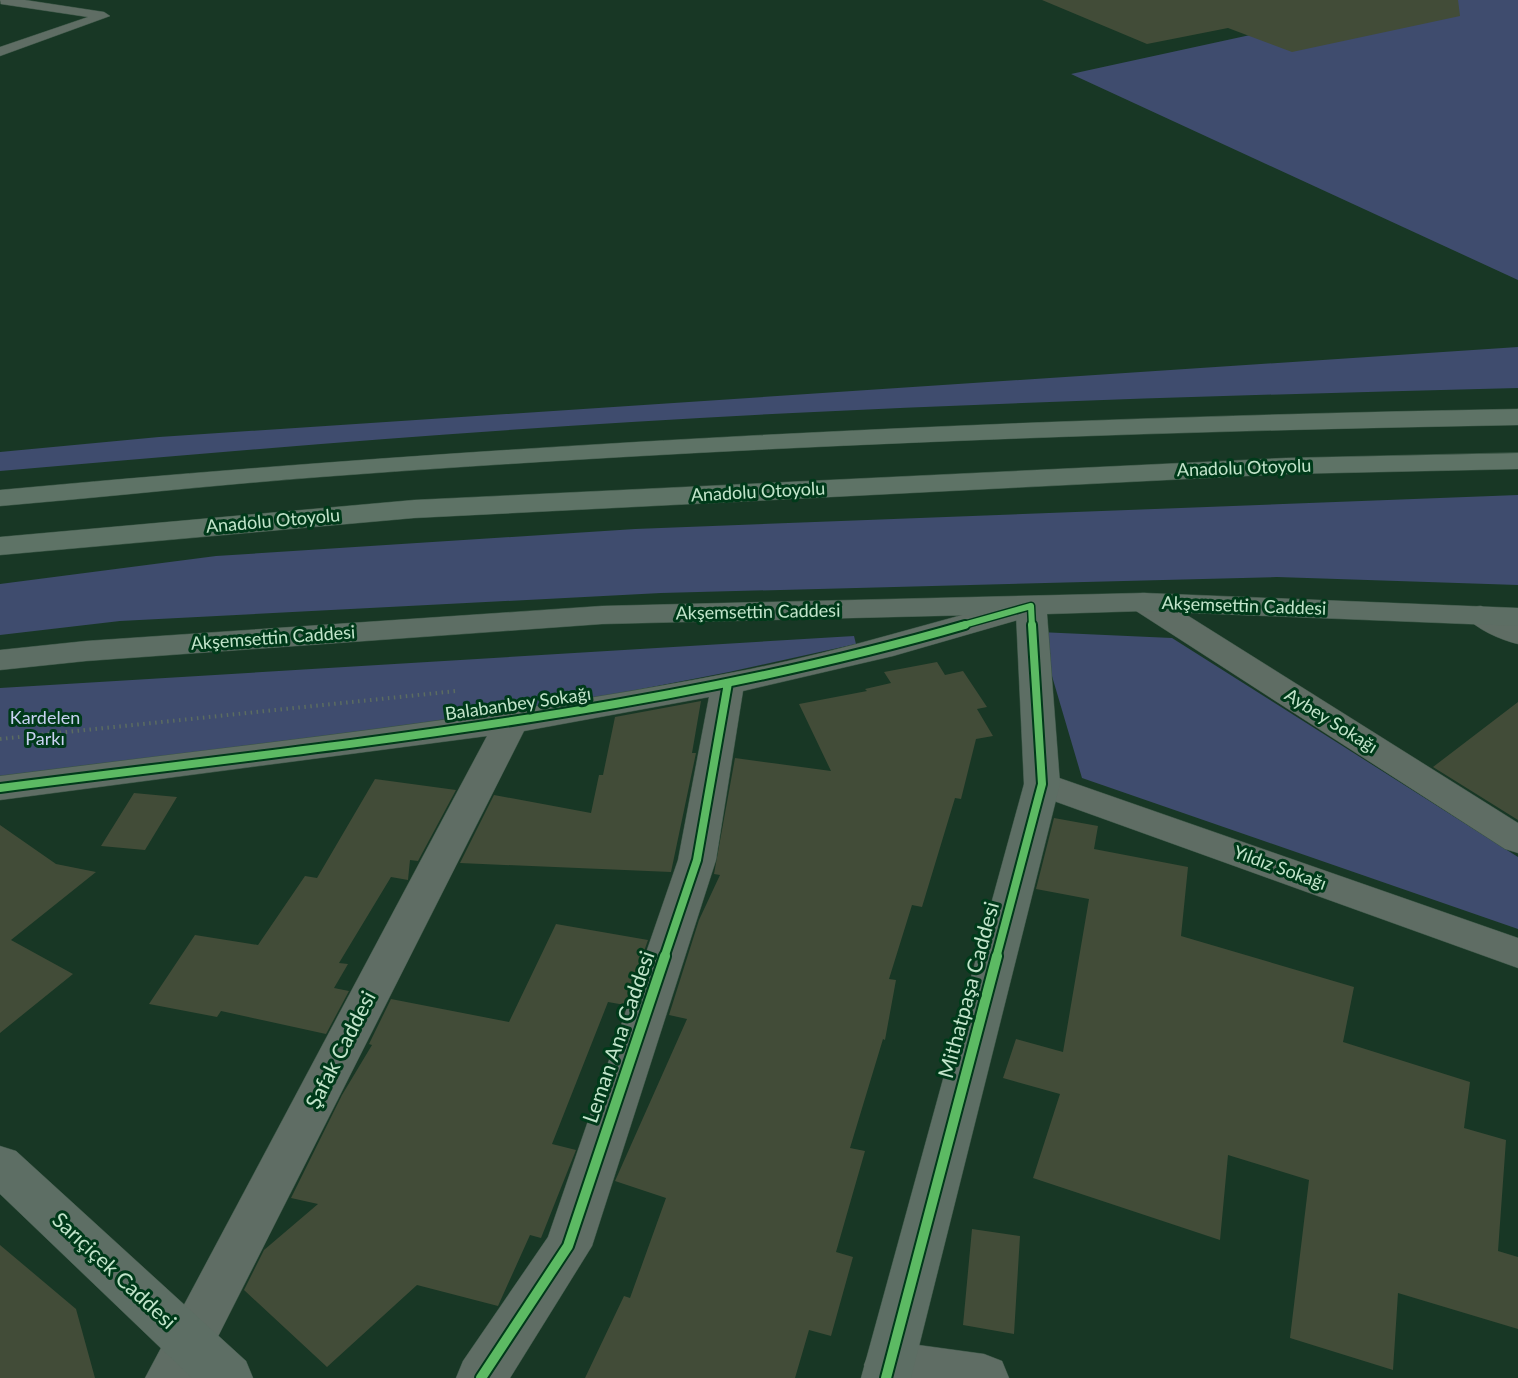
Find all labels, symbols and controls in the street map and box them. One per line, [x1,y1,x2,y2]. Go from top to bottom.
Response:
street label: Anadolu Otoyolu [1176,454,1312,480]
street label: Anadolu Otoyolu [690,476,826,506]
street label: Anadolu Otoyolu [205,503,341,537]
street label: Akşemsettin Caddesi [1161,591,1327,619]
street label: Akşemsettin Caddesi [675,599,841,623]
street label: Akşemsettin Caddesi [190,620,356,654]
street label: Balabanbey Sokağı [443,682,592,724]
street label: Aybey Sokağı [1281,683,1382,757]
park label: Kardelen Parkı [10,706,80,749]
street label: Yıldız Sokağı [1231,840,1330,894]
street label: Mithatpaşa Caddesi [932,899,1003,1081]
street label: Leman Ana Caddesi [576,947,659,1126]
street label: Şafak Caddesi [299,986,380,1112]
street label: Sarıçiçek Caddesi [48,1206,182,1333]

